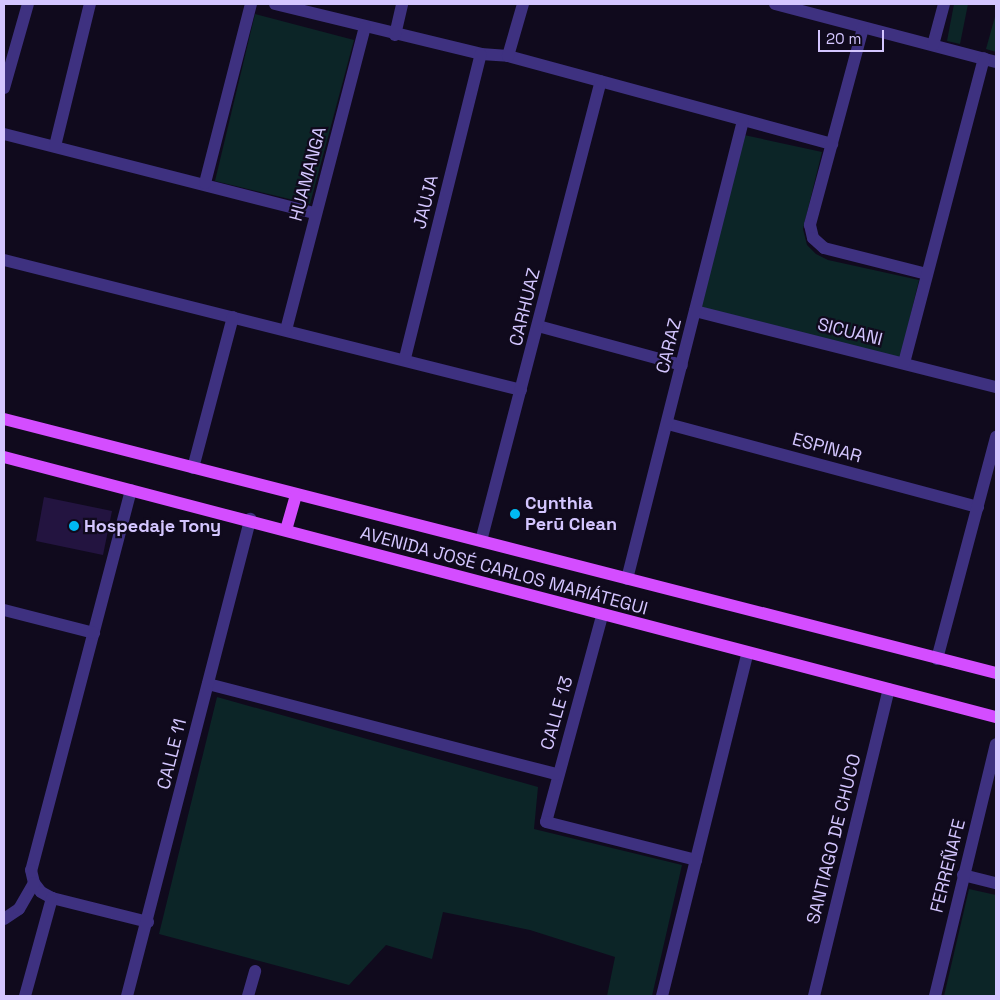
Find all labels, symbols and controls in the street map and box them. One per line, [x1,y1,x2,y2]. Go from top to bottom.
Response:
scale bar [820,20,886,52]
text: 20 m [826,29,861,48]
street label: HUAMANGA [285,124,331,224]
street label: JAUJA [409,173,443,231]
street label: CARHUAZ [505,266,545,348]
street label: SICUANI [815,313,885,351]
street label: CARAZ [652,316,686,376]
street label: ESPINAR [790,428,864,468]
place label: Cynthia Perū Clean [525,493,617,536]
marker: Cynthia Perū Clean [509,508,521,520]
place label: Hospedaje Tony [84,515,222,537]
marker: Hospedaje Tony [68,520,80,532]
street label: AVENIDA JOSÉ CARLOS MARIÁTEGUI [358,522,650,620]
street label: CALLE 13 [536,674,578,752]
street label: CALLE 11 [153,716,191,792]
street label: SANTIAGO DE CHUCO [802,752,866,926]
street label: FERREÑAFE [926,817,970,915]

